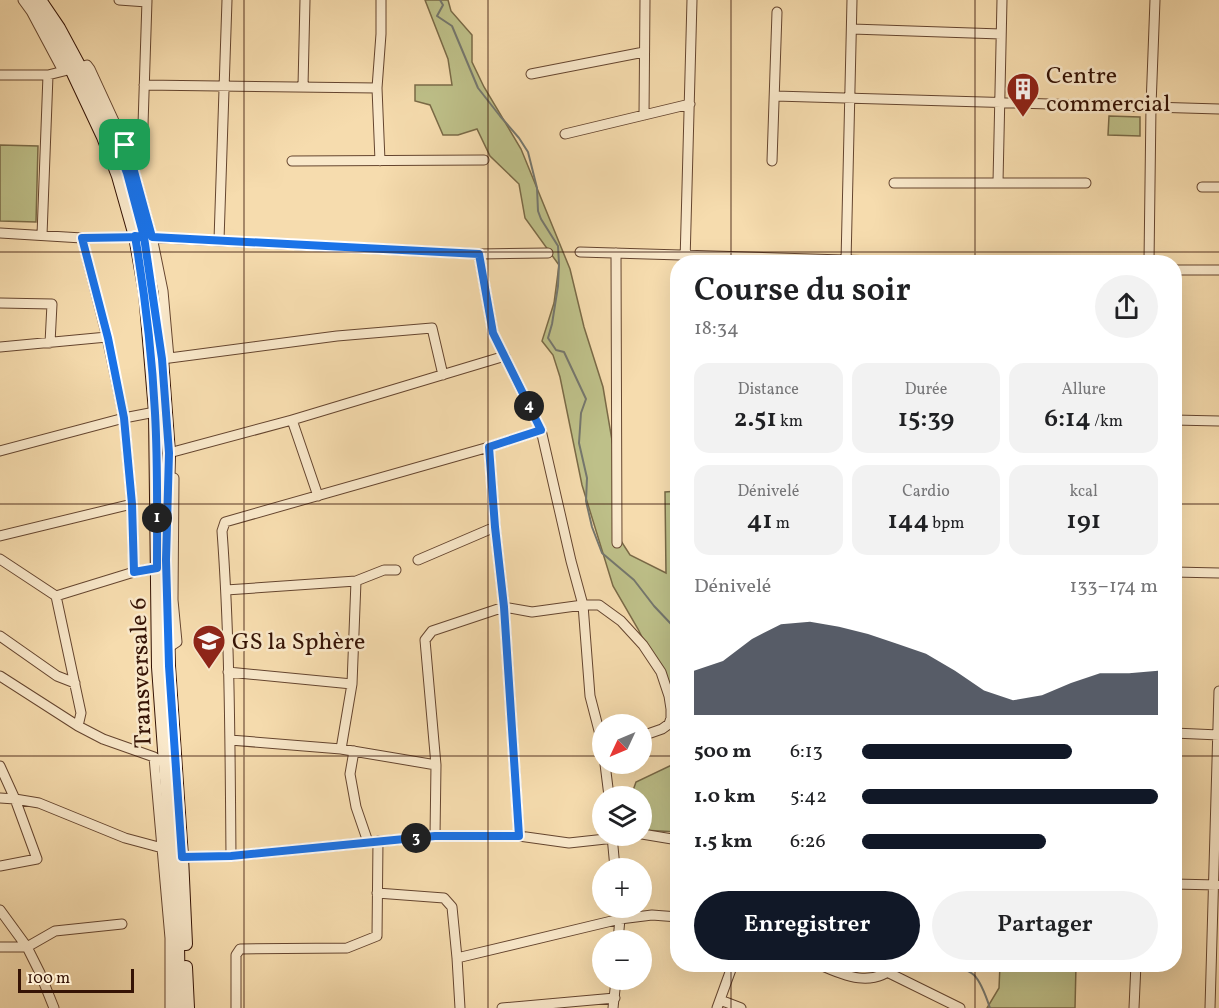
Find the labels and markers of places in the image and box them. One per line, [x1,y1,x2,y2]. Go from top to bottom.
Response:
place label: Centre commercial [1046,60,1171,122]
building icon: Centre commercial [1005,71,1041,118]
pin [99,119,150,170]
pin: 4 [514,391,544,421]
pin: 1 [142,503,172,533]
school or university icon: GS la Sphère [191,623,227,670]
place label: GS la Sphère [232,626,365,660]
pin: 3 [401,823,431,853]

